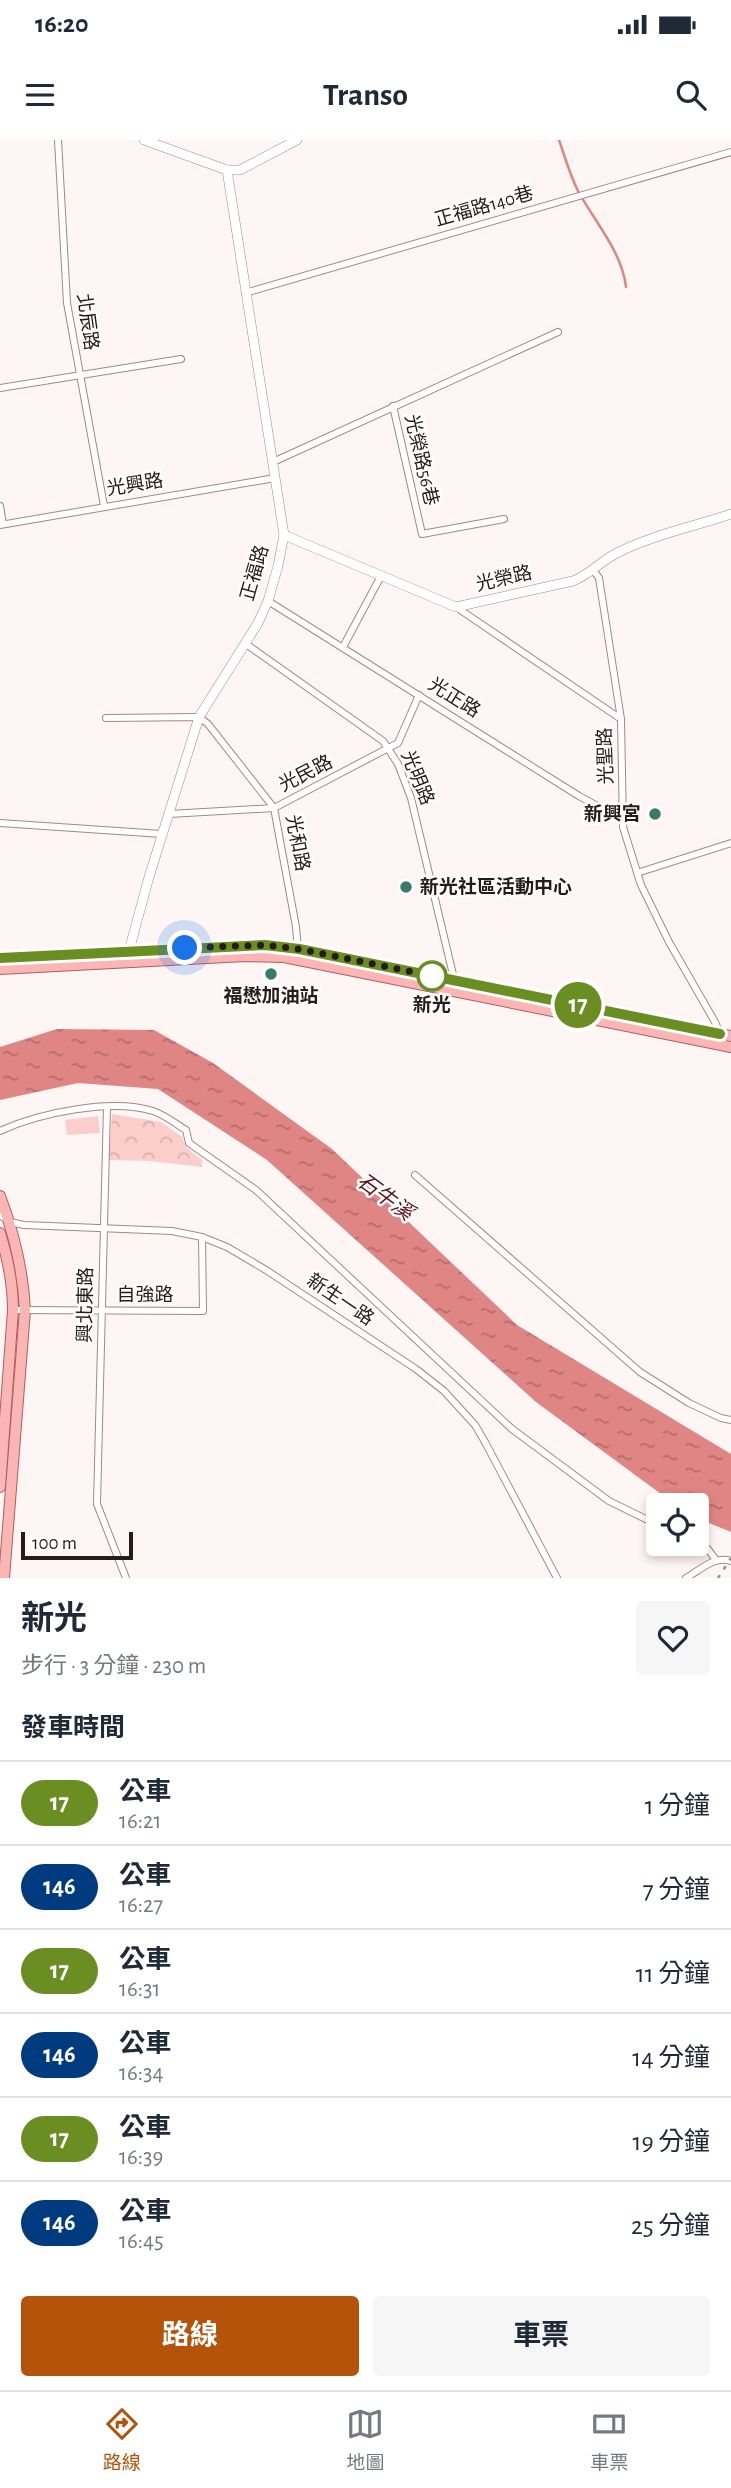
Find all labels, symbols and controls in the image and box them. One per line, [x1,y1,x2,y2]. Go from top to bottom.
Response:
text: 16:20 [35,11,89,37]
icon: menu [21,76,59,114]
icon: search [672,76,710,114]
text: Transo [323,79,408,111]
street label: 正福路140巷 [432,182,536,230]
street label: 北辰路 [74,292,101,352]
street label: 光榮路56巷 [401,412,443,507]
street label: 光興路 [105,470,165,499]
street label: 正福路 [237,543,272,603]
street label: 光榮路 [474,562,534,595]
street label: 光正路 [425,674,484,721]
street label: 光聖路 [595,727,616,785]
street label: 光明路 [398,748,437,808]
street label: 光民路 [276,752,336,795]
place label: 新興宮 [584,803,641,824]
marker: 新興宮 [647,806,663,822]
street label: 光和路 [282,813,313,873]
place label: 新光社區活動中心 [420,876,572,897]
marker: 新光社區活動中心 [398,879,414,895]
your location [167,930,202,965]
marker: 新光 [417,961,447,991]
marker: 福懋加油站 [263,966,279,982]
line badge: 17 [546,982,610,1028]
place label: 福懋加油站 [223,986,319,1006]
text: 17 [568,993,588,1017]
place label: 新光 [413,994,451,1015]
water label: 石牛溪 [353,1169,420,1226]
street label: 興北東路 [75,1267,96,1343]
street label: 新生一路 [303,1269,378,1329]
street label: 自強路 [116,1285,174,1305]
map controls [646,1493,709,1556]
button: locate [646,1493,709,1556]
scale bar [21,1529,133,1561]
text: 100 m [32,1534,77,1553]
button: heart [636,1601,710,1675]
text: 新光 [21,1603,87,1636]
text: 步行 · 3 分鐘 · 230 m [21,1655,206,1678]
text: 發車時間 [21,1715,125,1741]
text: 公車 [119,1779,171,1805]
text: 17 [50,1791,69,1815]
text: 1 分鐘 [645,1793,710,1819]
text: 16:21 [119,1810,161,1833]
text: 公車 [119,1863,171,1889]
text: 146 [43,1875,76,1899]
text: 7 分鐘 [643,1877,710,1903]
text: 16:27 [119,1894,163,1917]
text: 公車 [119,1947,171,1973]
text: 17 [50,1959,69,1983]
text: 11 分鐘 [636,1961,710,1987]
text: 16:31 [119,1978,160,2001]
text: 公車 [119,2031,171,2057]
text: 146 [43,2043,76,2067]
text: 14 分鐘 [632,2045,710,2071]
text: 16:34 [119,2062,164,2085]
text: 公車 [119,2115,171,2141]
text: 17 [50,2127,69,2151]
text: 19 分鐘 [633,2129,710,2155]
text: 16:39 [119,2146,163,2169]
text: 公車 [119,2199,171,2225]
text: 146 [43,2211,76,2235]
text: 25 分鐘 [631,2213,710,2239]
text: 16:45 [119,2230,164,2253]
button: 路線 [21,2296,359,2376]
button: 車票 [373,2296,710,2376]
tab: 路線 [103,2405,141,2475]
tab: 地圖 [346,2405,384,2475]
tab: 車票 [590,2405,628,2475]

